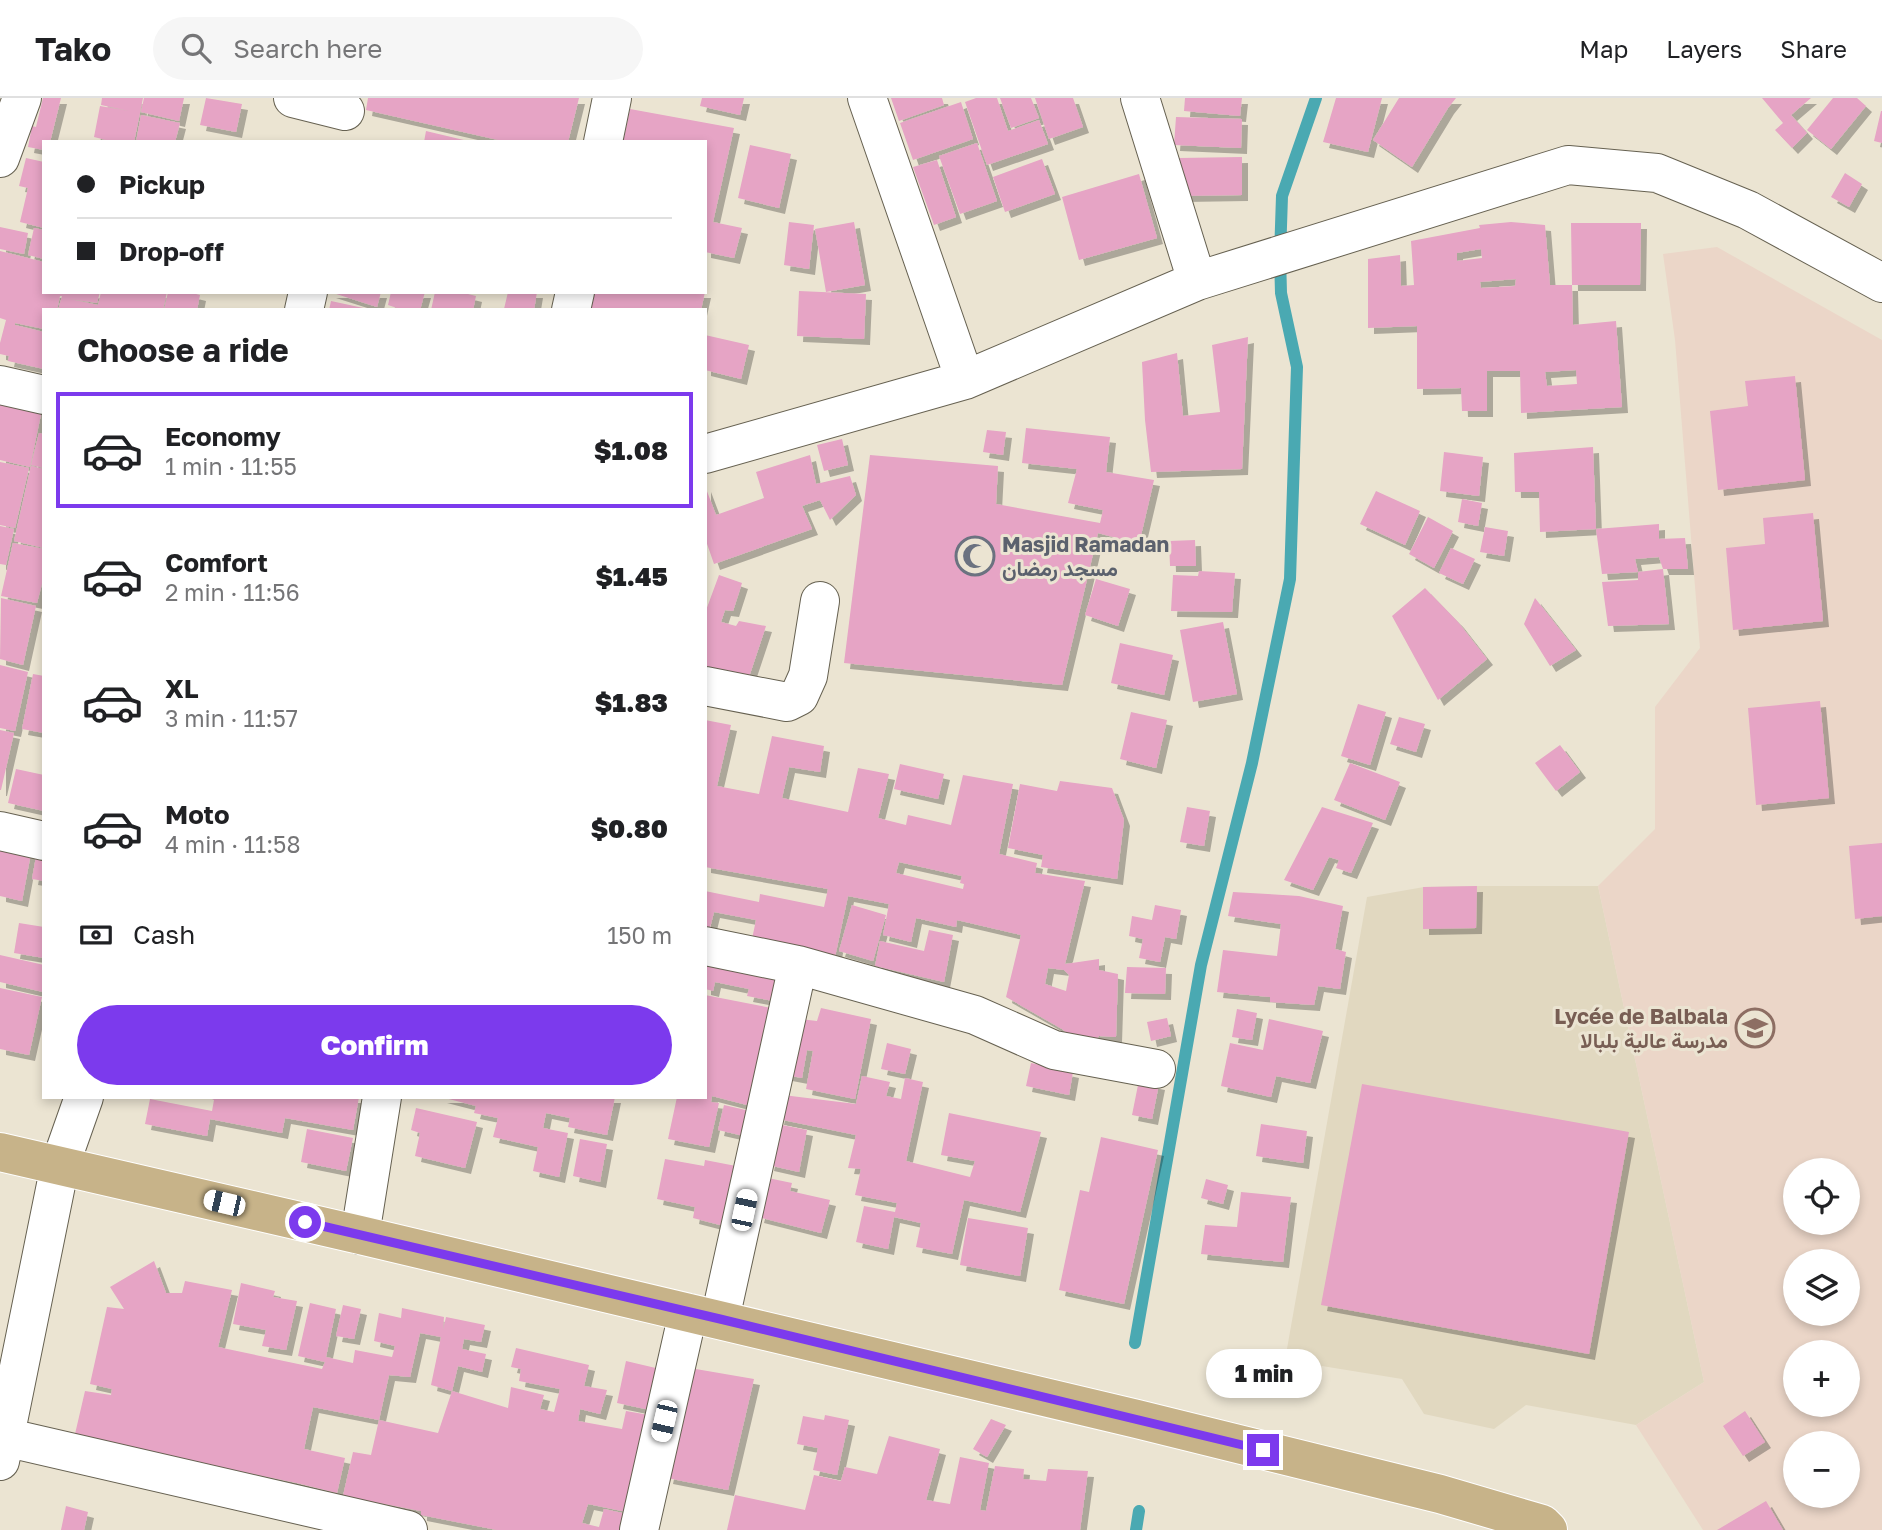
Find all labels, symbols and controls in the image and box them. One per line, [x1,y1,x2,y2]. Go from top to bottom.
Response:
search box [153,17,643,80]
text: Tako [35,29,111,68]
icon: search [177,29,215,67]
text: Search here [233,33,382,64]
text: Map [1579,34,1628,63]
text: Layers [1666,34,1742,63]
text: Share [1780,34,1847,63]
text: Pickup [119,169,205,200]
text: Drop-off [119,236,224,267]
text: Choose a ride [77,331,289,369]
icon: car [81,419,144,482]
text: Economy [165,421,281,452]
text: $1.08 [594,435,668,466]
text: 1 min · 11:55 [165,452,297,480]
place label: Masjid Ramadan مسجد رمضان [1002,531,1169,582]
mosque icon: Masjid Ramadan مسجد رمضان [954,535,996,577]
icon: car [81,545,144,608]
text: Comfort [165,547,268,578]
text: $1.45 [595,561,668,592]
text: 2 min · 11:56 [165,578,300,606]
icon: car [81,671,144,734]
text: XL [165,673,199,704]
text: $1.83 [595,687,668,718]
text: 3 min · 11:57 [165,704,298,732]
icon: car [81,797,144,860]
text: Moto [165,799,230,830]
text: $0.80 [591,813,668,844]
text: 4 min · 11:58 [165,830,300,858]
icon: cash [77,916,115,954]
text: Cash [133,919,195,950]
text: 150 m [607,921,672,949]
place label: Lycée de Balbala مدرسة عالية بلبالا [1554,1003,1728,1054]
button: Confirm [77,1005,672,1085]
school or university icon: Lycée de Balbala مدرسة عالية بلبالا [1734,1007,1776,1049]
map controls [1783,1158,1860,1508]
button: locate [1783,1158,1860,1235]
car [730,1187,759,1233]
car [202,1188,247,1218]
route start [289,1206,321,1238]
button: layers [1783,1249,1860,1326]
button: + [1783,1340,1860,1417]
callout: 1 min [1205,1348,1321,1398]
text: 1 min [1235,1359,1293,1387]
car [650,1398,679,1444]
button: − [1783,1431,1860,1508]
route end [1247,1434,1279,1466]

